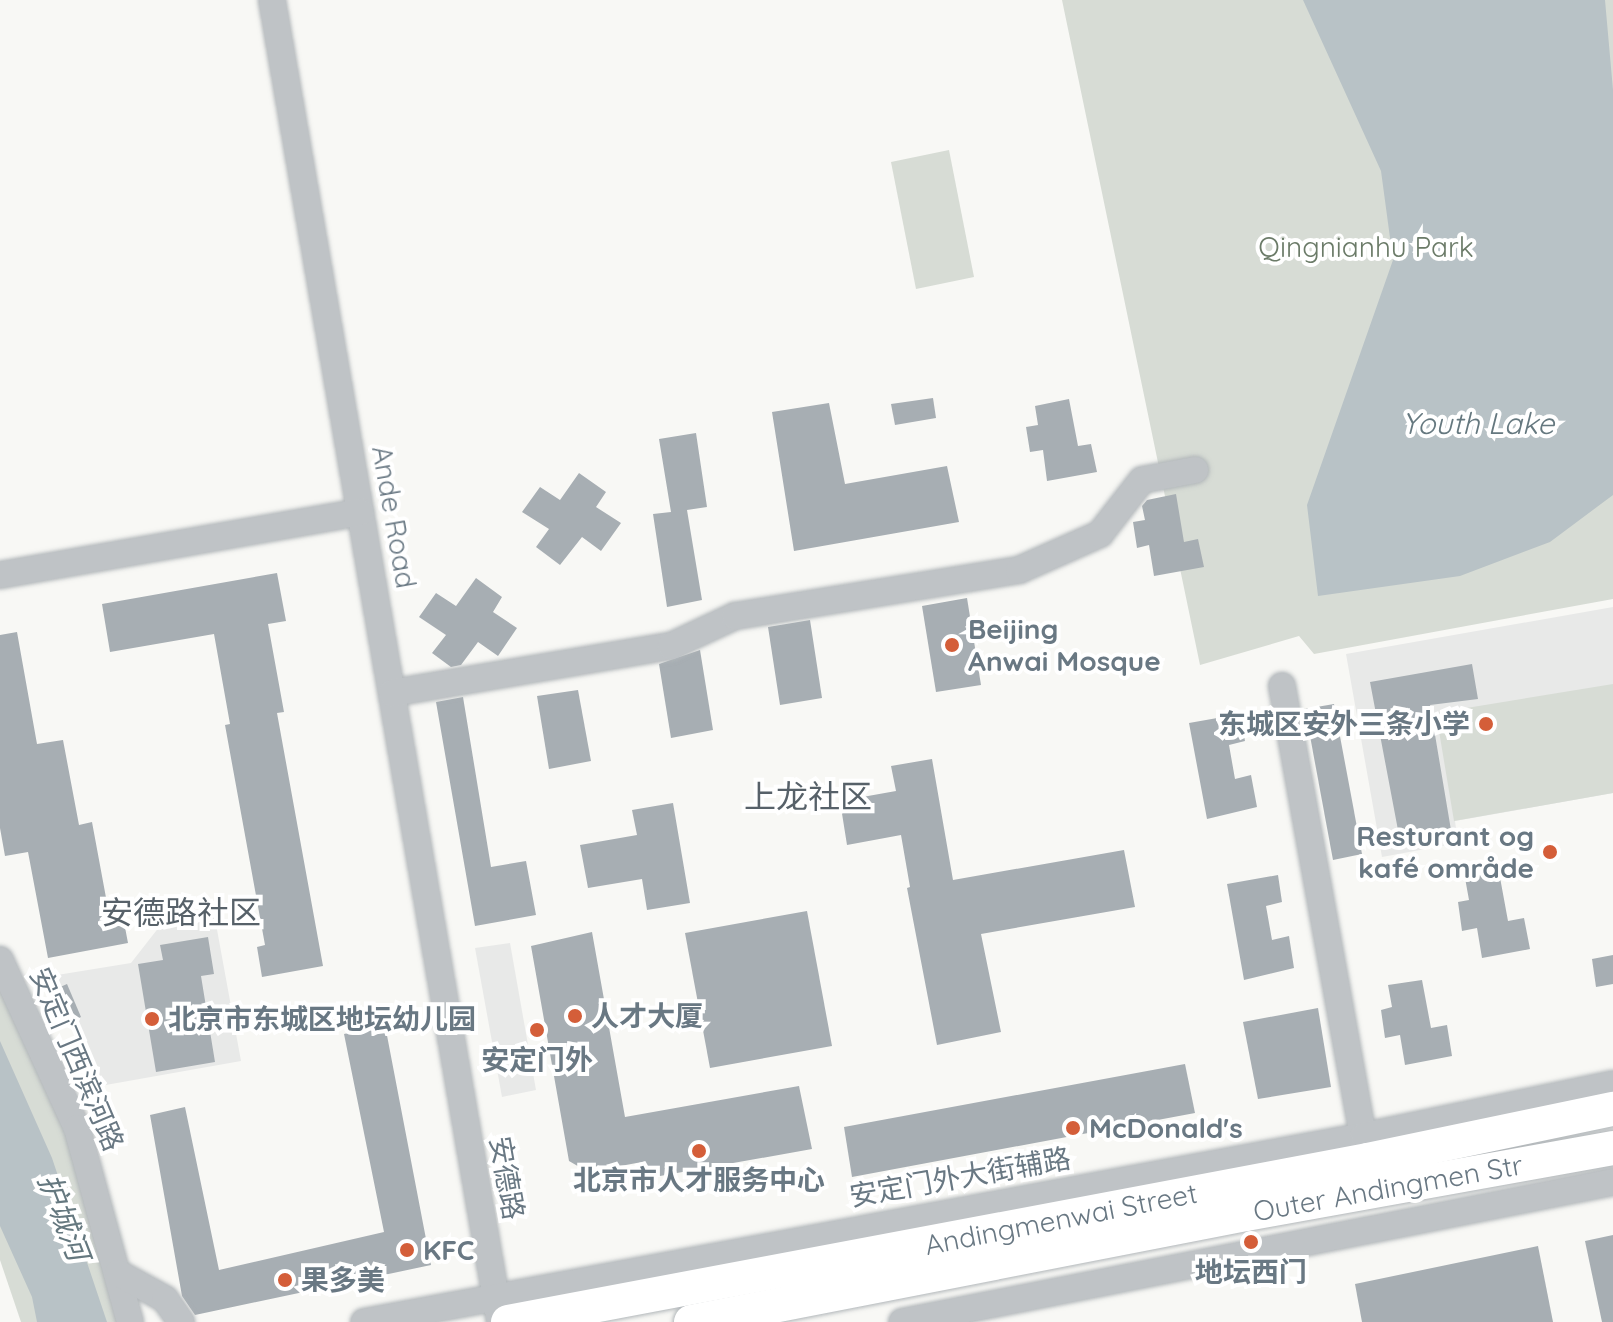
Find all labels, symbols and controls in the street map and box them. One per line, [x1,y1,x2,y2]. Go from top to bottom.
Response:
park label: Qingnianhu Park [1258,230,1474,264]
water label: Youth Lake [1402,405,1554,441]
street label: Ande Road [365,443,423,591]
place label: Beijing Anwai Mosque [968,612,1161,678]
marker: Beijing Anwai Mosque [943,636,961,654]
place label: 东城区安外三条小学 [1218,707,1470,741]
marker: 东城区安外三条小学 [1477,715,1495,733]
district label: 上龙社区 [744,777,872,815]
place label: Resturant og kafé område [1356,819,1534,885]
marker: Resturant og kafé område [1541,843,1559,861]
district label: 安德路社区 [101,893,261,931]
street label: 安定门西滨河路 [23,962,131,1156]
place label: 人才大厦 [591,999,703,1033]
place label: 北京市东城区地坛幼儿园 [168,1002,476,1036]
marker: 人才大厦 [566,1007,584,1025]
marker: 北京市东城区地坛幼儿园 [143,1010,161,1028]
marker: 安定门外 [528,1021,546,1039]
place label: 安定门外 [481,1043,593,1077]
place label: McDonald's [1089,1111,1243,1145]
marker: McDonald's [1064,1119,1082,1137]
street label: 安德路 [483,1134,531,1222]
street label: 安定门外大街辅路 [847,1141,1073,1213]
marker: 北京市人才服务中心 [690,1142,708,1160]
street label: Outer Andingmen Str [1251,1148,1525,1228]
place label: 北京市人才服务中心 [573,1163,825,1197]
water label: 护城河 [31,1169,97,1265]
street label: Andingmenwai Street [922,1176,1200,1262]
place label: KFC [423,1233,474,1267]
marker: 地坛西门 [1242,1233,1260,1251]
marker: KFC [398,1241,416,1259]
place label: 地坛西门 [1195,1255,1307,1289]
place label: 果多美 [301,1263,385,1297]
marker: 果多美 [276,1271,294,1289]

